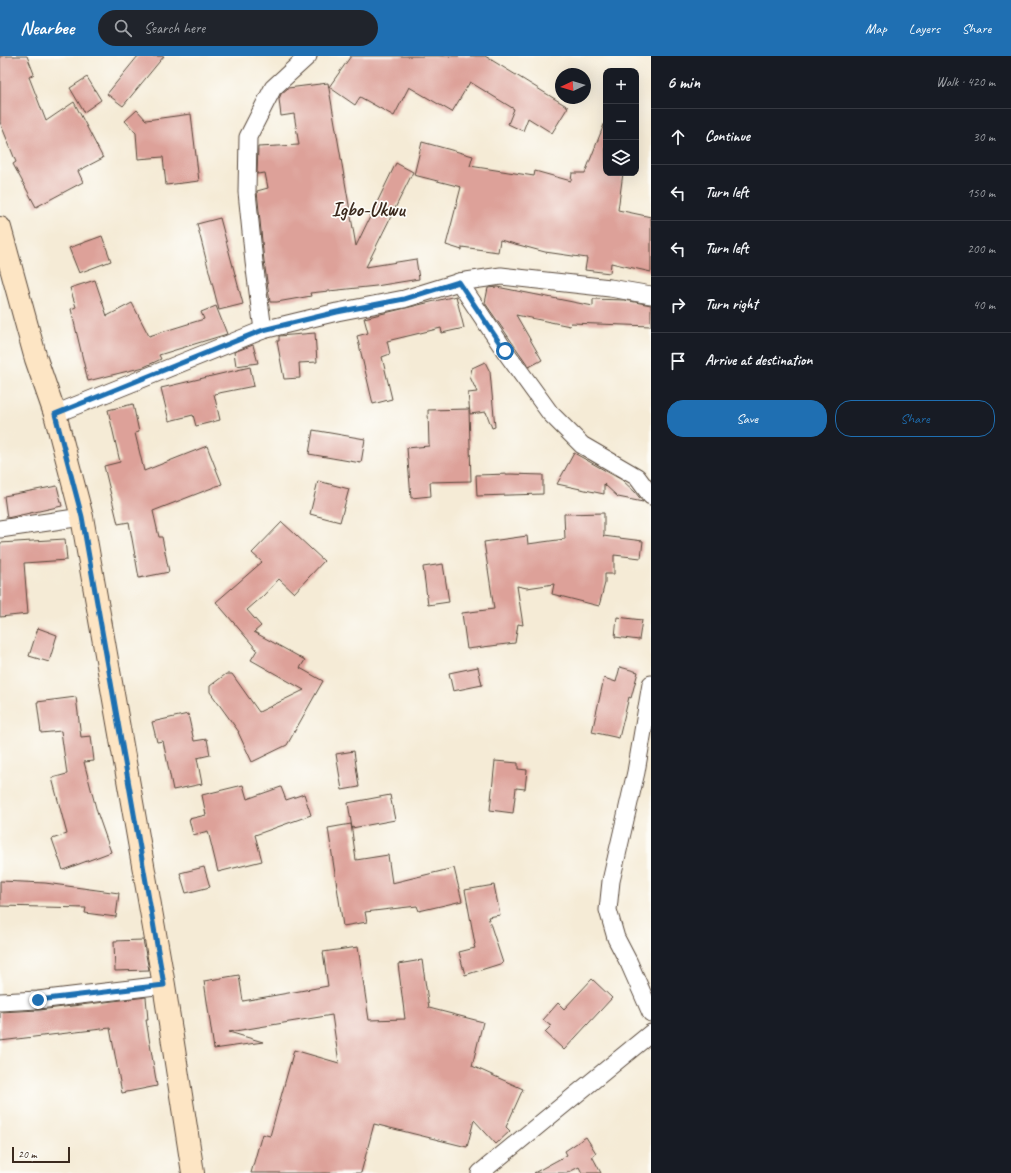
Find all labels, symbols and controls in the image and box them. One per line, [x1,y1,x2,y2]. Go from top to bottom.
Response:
search box [98,10,378,46]
text: Nearbee [20,16,74,40]
icon: search [112,17,134,39]
text: Search here [144,19,205,38]
text: Map [865,20,887,37]
text: Layers [909,20,940,37]
text: Share [962,20,991,37]
north arrow [555,68,591,104]
map controls [603,68,639,176]
button: + [603,68,639,104]
text: 6 min [667,72,700,93]
text: Walk · 420 m [936,74,995,90]
button: − [603,104,639,140]
icon: ahead [667,126,689,148]
text: Continue [705,127,750,146]
text: 30 m [973,129,995,145]
button: layers [603,140,639,176]
icon: left [667,182,689,204]
text: Turn left [705,183,748,202]
text: 150 m [967,185,995,201]
district label: Igbo-Ukwu [331,197,406,222]
icon: left [667,238,689,260]
text: Turn left [705,239,748,258]
text: 200 m [967,241,995,257]
icon: right [667,294,689,316]
text: Turn right [705,295,758,314]
text: 40 m [973,297,995,313]
route start [496,342,514,360]
icon: arrive [667,350,689,372]
text: Arrive at destination [705,351,812,370]
button: Save [667,400,827,437]
button: Share [835,400,995,437]
route end [29,991,47,1009]
scale bar [12,1145,70,1164]
text: 20 m [18,1147,37,1161]

